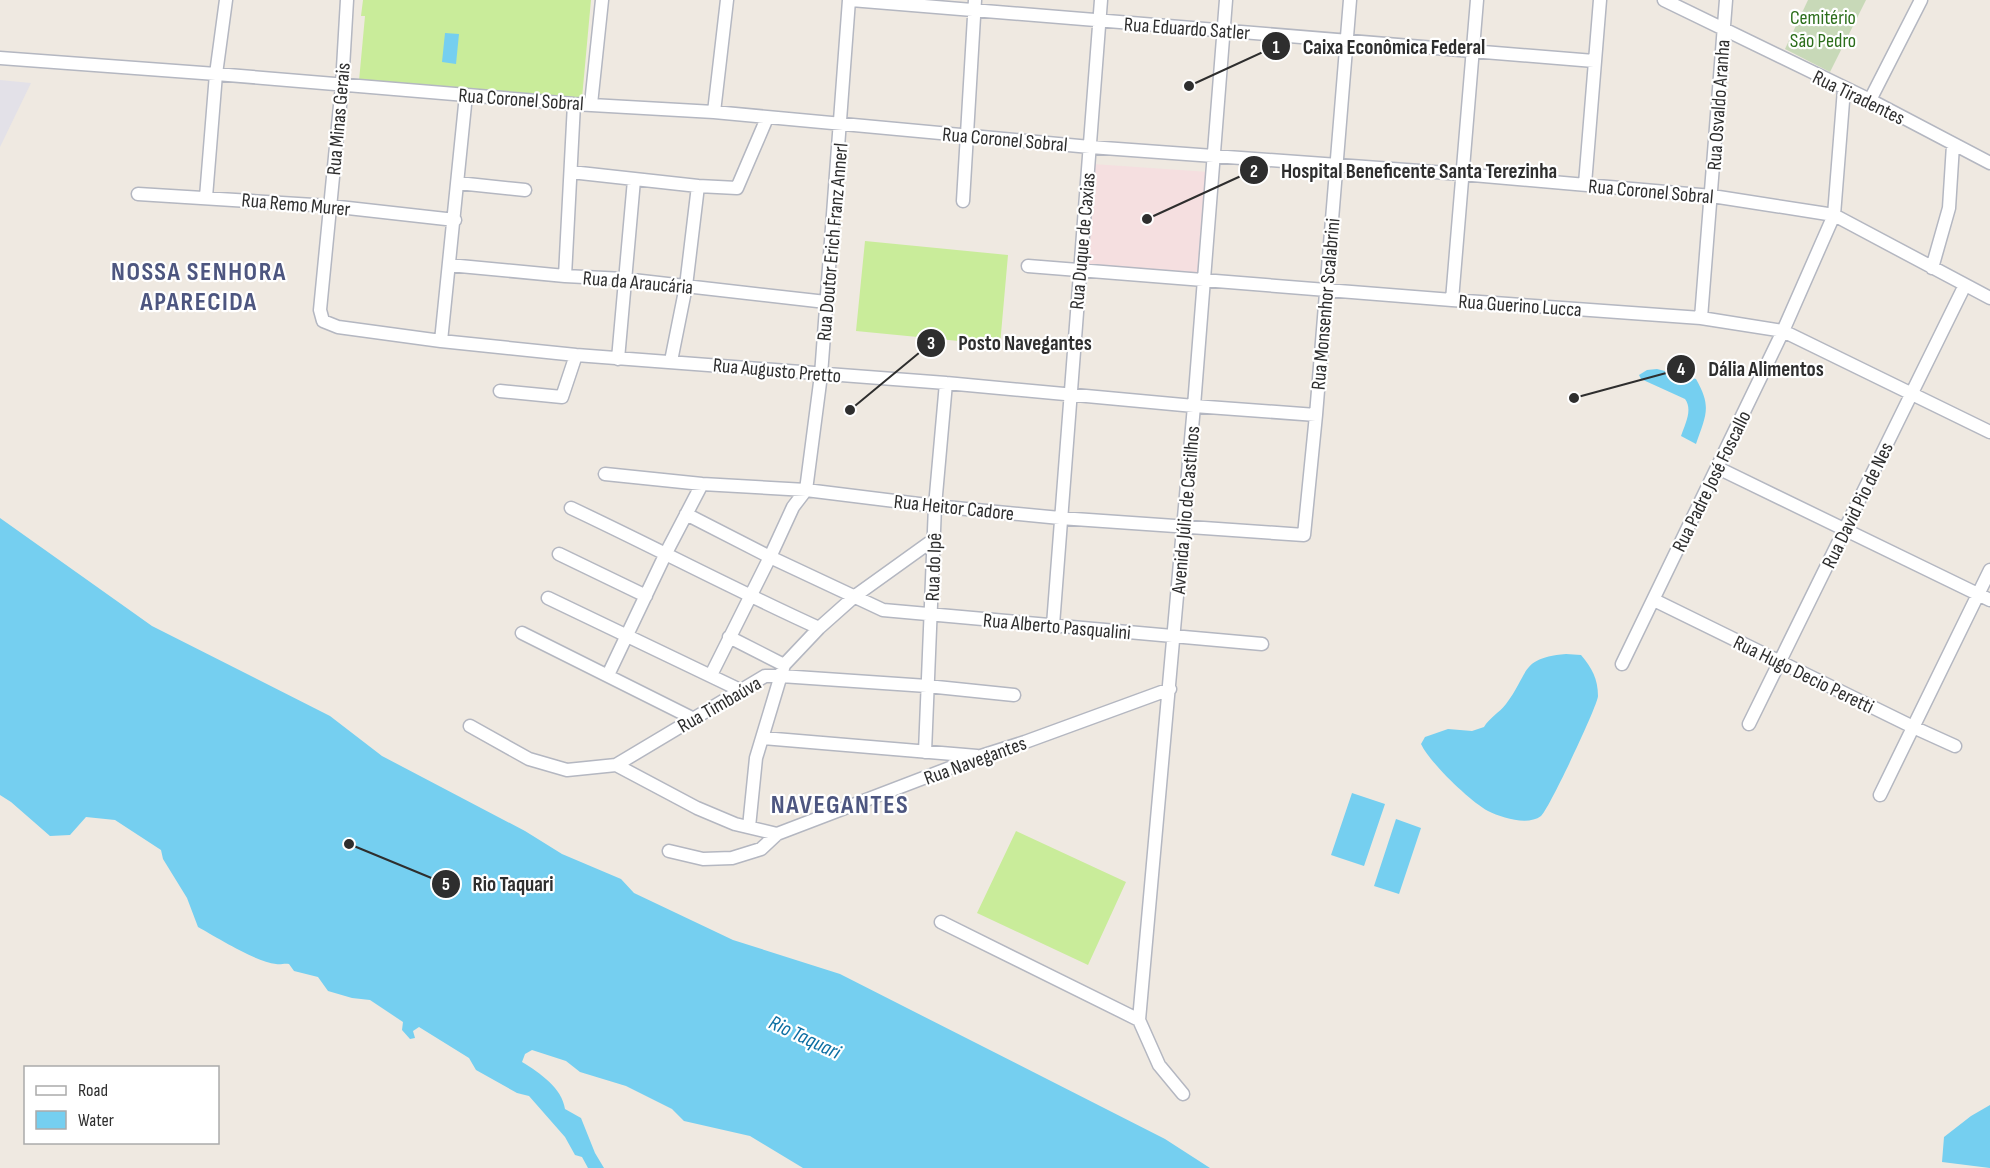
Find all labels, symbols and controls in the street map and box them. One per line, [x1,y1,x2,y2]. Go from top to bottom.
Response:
park label: Cemitério São Pedro [1790,6,1856,53]
street label: Rua Eduardo Satler [1123,13,1251,45]
callout: Caixa Econômica Federal [1261,27,1497,66]
text: Caixa Econômica Federal [1303,35,1485,60]
text: 1 [1272,37,1280,58]
street label: Rua Osvaldo Aranha [1702,39,1736,171]
street label: Rua Minas Gerais [322,62,356,176]
street label: Rua Tiradentes [1809,65,1909,131]
street label: Rua Coronel Sobral [457,84,584,116]
street label: Rua Coronel Sobral [941,123,1068,157]
street label: Rua Doutor Erich Franz Annerl [812,142,854,342]
callout: Hospital Beneficente Santa Terezinha [1239,151,1569,190]
text: Hospital Beneficente Santa Terezinha [1281,159,1557,184]
text: 2 [1250,161,1258,182]
street label: Rua Duque de Caxias [1065,172,1101,311]
street label: Rua Coronel Sobral [1587,175,1714,209]
street label: Rua Remo Murer [240,188,352,222]
street label: Rua Monsenhor Scalabrini [1307,217,1345,391]
district label: NOSSA SENHORA APARECIDA [111,257,287,318]
street label: Rua da Araucária [582,266,694,300]
street label: Rua Guerino Lucca [1457,290,1582,322]
callout: Posto Navegantes [916,323,1104,362]
text: Posto Navegantes [958,331,1092,356]
text: 3 [927,333,935,354]
callout: Dália Alimentos [1666,349,1836,388]
street label: Rua Augusto Pretto [712,353,842,389]
text: Dália Alimentos [1708,357,1824,382]
text: 4 [1677,359,1686,380]
street label: Rua Padre José Foscallo [1667,407,1756,556]
street label: Avenida Júlio de Castilhos [1167,425,1205,596]
street label: Rua David Pio de Nes [1817,438,1899,572]
street label: Rua Heitor Cadore [893,490,1015,526]
street label: Rua do Ipê [921,532,947,602]
street label: Rua Alberto Pasqualini [982,609,1132,645]
street label: Rua Hugo Decio Peretti [1729,631,1878,719]
street label: Rua Timbaúva [673,671,766,738]
street label: Rua Navegantes [921,731,1030,791]
district label: NAVEGANTES [771,790,909,821]
callout: Rio Taquari [431,865,566,904]
text: Rio Taquari [472,872,554,897]
text: 5 [442,874,450,895]
water label: Rio Taquari [765,1010,846,1065]
legend [24,1066,219,1144]
text: Road [78,1080,108,1101]
text: Water [78,1110,114,1131]

